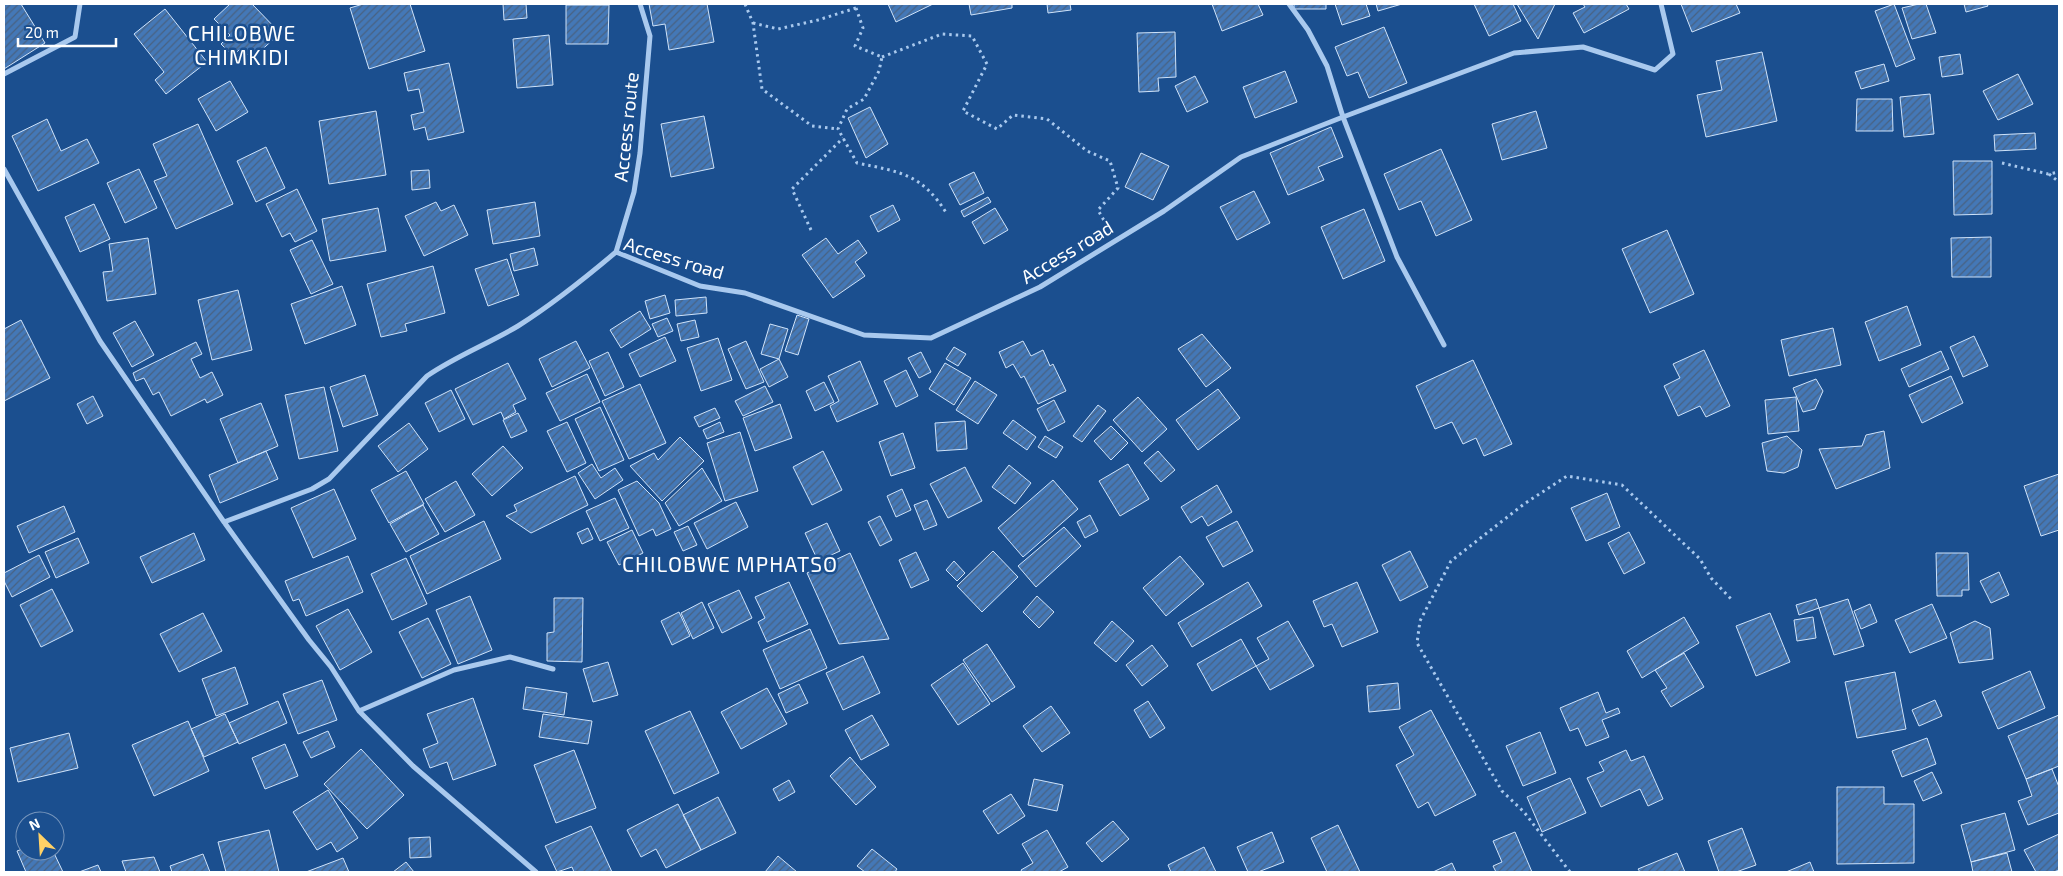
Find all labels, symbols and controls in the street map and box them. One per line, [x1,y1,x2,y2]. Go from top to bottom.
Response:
scale bar [18,15,115,47]
district label: CHILOBWE CHIMKIDI [188,20,296,69]
text: 20 m [25,23,59,41]
street label: Access route [608,71,643,183]
street label: Access road [1017,215,1117,288]
street label: Access road [621,231,727,284]
district label: CHILOBWE MPHATSO [622,551,838,576]
north arrow [15,811,65,861]
text: N [26,814,42,834]

